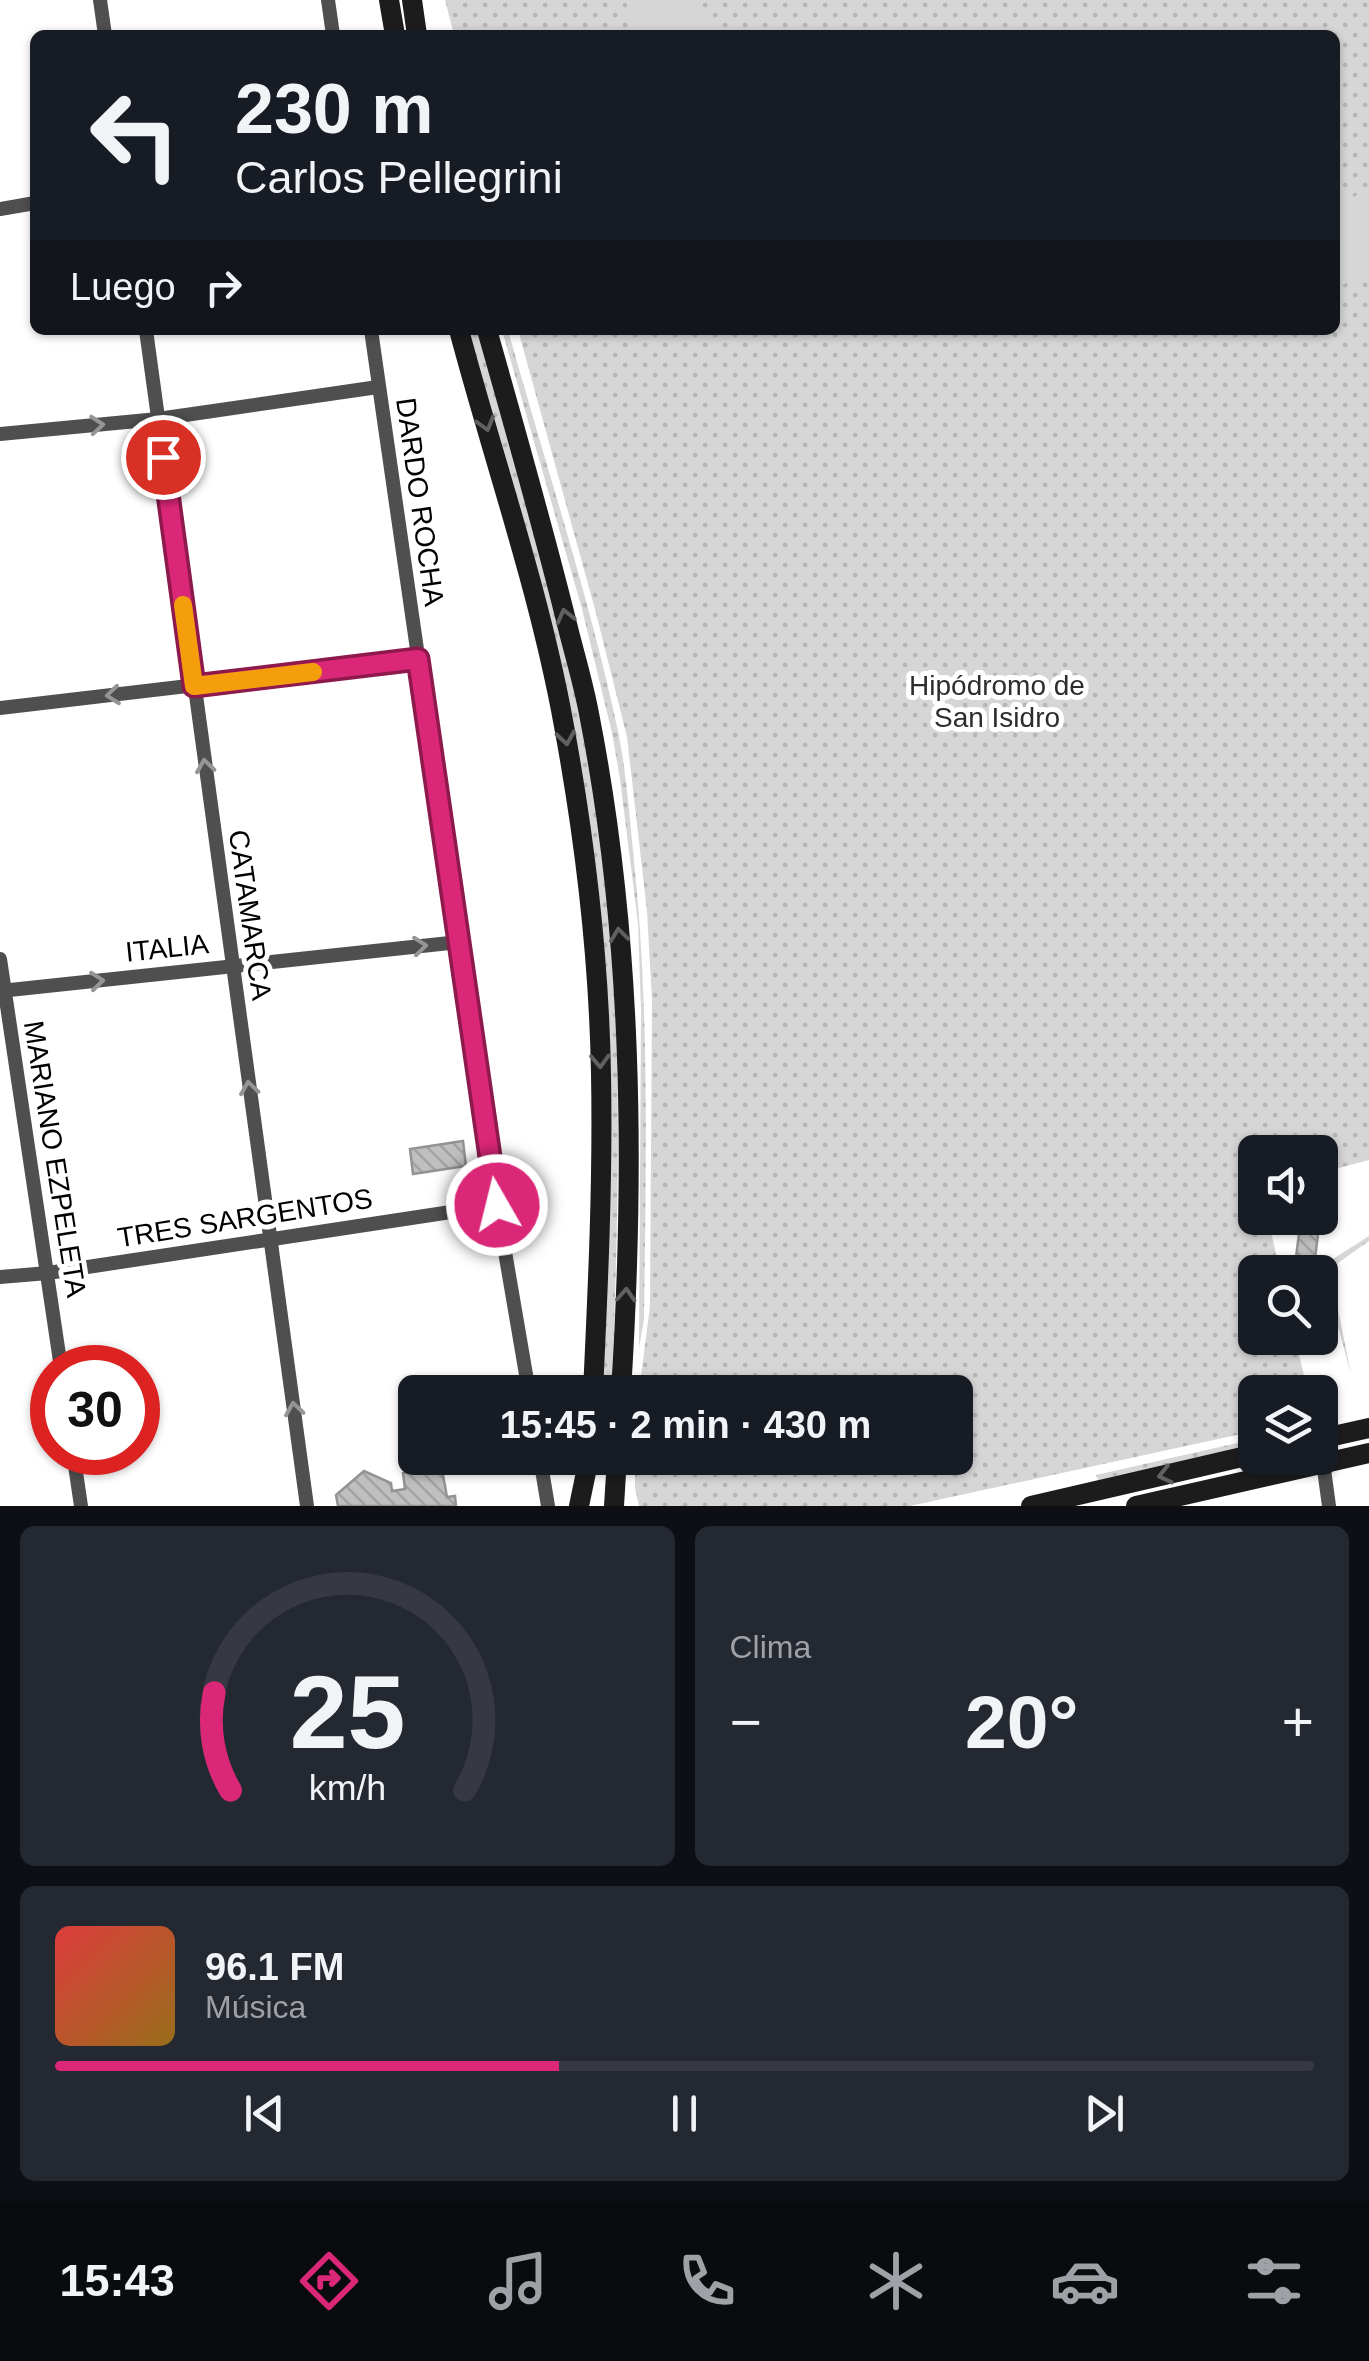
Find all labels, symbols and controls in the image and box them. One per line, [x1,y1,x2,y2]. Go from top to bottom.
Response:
icon: left [70,70,200,200]
text: 230 m [235,70,433,148]
text: Carlos Pellegrini [235,152,563,203]
icon: right [196,260,251,315]
text: Luego [70,266,176,308]
street label: DARDO ROCHA [390,396,450,608]
one-way arrow [89,415,105,436]
pin [121,415,206,500]
one-way arrow [474,415,495,432]
icon: arrive [136,430,191,485]
one-way arrow [555,608,576,625]
park label: Hipódromo de San Isidro [909,670,1085,733]
one-way arrow [104,684,120,705]
one-way arrow [555,730,576,747]
one-way arrow [195,757,216,774]
street label: CATAMARCA [223,828,277,1002]
one-way arrow [609,927,630,943]
street label: ITALIA [124,928,210,968]
one-way arrow [413,936,429,957]
one-way arrow [89,970,105,992]
street label: MARIANO EZPELETA [18,1019,92,1300]
one-way arrow [590,1054,611,1070]
one-way arrow [239,1079,260,1096]
map controls [1238,1135,1338,1475]
button: sound [1238,1135,1338,1235]
position arrow [445,1153,549,1257]
street label: TRES SARGENTOS [115,1183,375,1253]
button: search [1238,1255,1338,1355]
one-way arrow [615,1287,636,1303]
speed limit sign: 30 [30,1345,160,1475]
button: layers [1238,1375,1338,1475]
one-way arrow [284,1401,305,1418]
text: 15:45 · 2 min · 430 m [500,1404,871,1446]
one-way arrow [1157,1463,1174,1484]
text: Clima [730,1629,811,1665]
text: 25 [289,1654,405,1770]
text: 20° [965,1680,1078,1764]
text: − [730,1691,762,1753]
text: + [1282,1691,1314,1753]
text: km/h [309,1768,386,1808]
text: 96.1 FM [205,1946,344,1988]
text: Música [205,1989,306,2025]
icon: previous [237,2086,292,2141]
icon: pause [657,2086,712,2141]
icon: next [1077,2086,1132,2141]
icon: directions [294,2246,364,2316]
icon: music [483,2246,553,2316]
icon: phone [672,2246,742,2316]
icon: climate [861,2246,931,2316]
icon: car [1050,2246,1120,2316]
icon: filters [1239,2246,1309,2316]
text: 15:43 [60,2255,175,2306]

